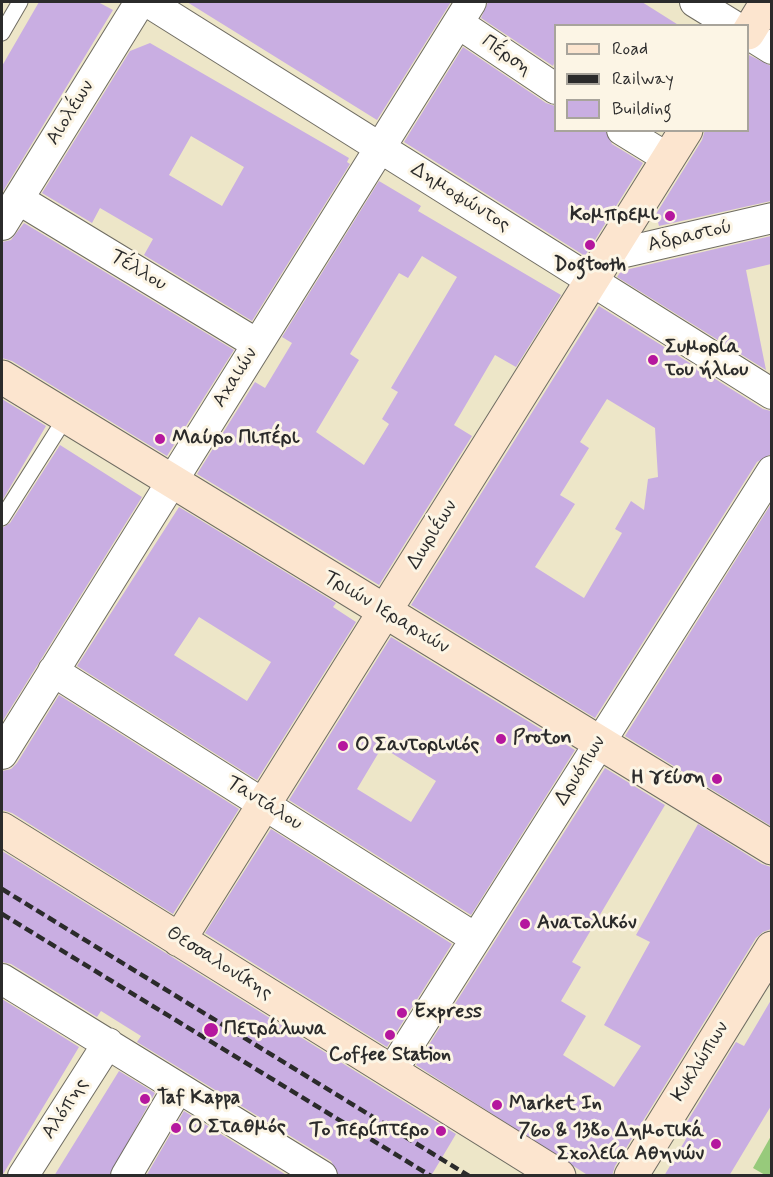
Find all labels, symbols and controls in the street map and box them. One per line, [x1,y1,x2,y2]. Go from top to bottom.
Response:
legend [554,24,749,132]
street label: Πέρση [476,30,536,82]
text: Road [612,37,648,61]
text: Railway [612,67,674,91]
street label: Αιολέων [42,76,100,150]
text: Building [612,97,672,121]
street label: Δημοφώντος [406,158,514,238]
place label: Κομπρεμι [570,204,658,228]
marker: Κομπρεμι [663,209,677,223]
street label: Αδραστού [646,216,734,258]
marker: Dogtooth [583,238,597,252]
street label: Τέλλου [106,245,170,297]
place label: Dogtooth [554,254,626,278]
place label: Συμορία του ήλιου [665,336,748,383]
street label: Αχαιών [208,344,264,412]
marker: Συμορία του ήλιου [646,353,660,367]
place label: Μαύρο Πιπέρι [172,427,299,451]
marker: Μαύρο Πιπέρι [153,432,167,446]
street label: Δωριέων [402,496,464,574]
street label: Τριών Ιεραρχών [319,566,453,660]
place label: Proton [513,727,572,751]
marker: Proton [494,732,508,746]
street label: Δρυόπων [550,732,612,810]
place label: Ο Σαντορινιός [355,734,479,758]
marker: Ο Σαντορινιός [336,739,350,753]
place label: Η γεύση [631,767,705,791]
street label: Ταντάλου [222,771,306,837]
marker: Η γεύση [710,772,724,786]
place label: Ανατολικόν [537,912,636,936]
marker: Ανατολικόν [518,917,532,931]
street label: Θεσσαλονίκης [161,922,277,1006]
place label: Express [414,1001,482,1025]
marker: Express [395,1006,409,1020]
street label: Κυκλώπων [667,1017,735,1107]
place label: Πετράλωνα [224,1018,327,1042]
marker: Πετράλωνα [202,1021,220,1039]
marker: Coffee Station [383,1028,397,1042]
place label: Coffee Station [329,1044,451,1068]
street label: Αλόπης [37,1074,95,1144]
place label: Taf Kappa [157,1087,240,1111]
marker: Taf Kappa [138,1092,152,1106]
place label: Market In [509,1093,602,1117]
marker: Market In [490,1098,504,1112]
place label: Ο Σταθμός [188,1116,286,1140]
place label: Το περίπτερο [310,1119,429,1143]
place label: 76ο & 138ο Δημοτικά Σχολεία Αθηνών [518,1120,704,1167]
marker: Ο Σταθμός [169,1121,183,1135]
marker: Το περίπτερο [434,1124,448,1138]
marker: 76ο & 138ο Δημοτικά Σχολεία Αθηνών [709,1137,723,1151]

